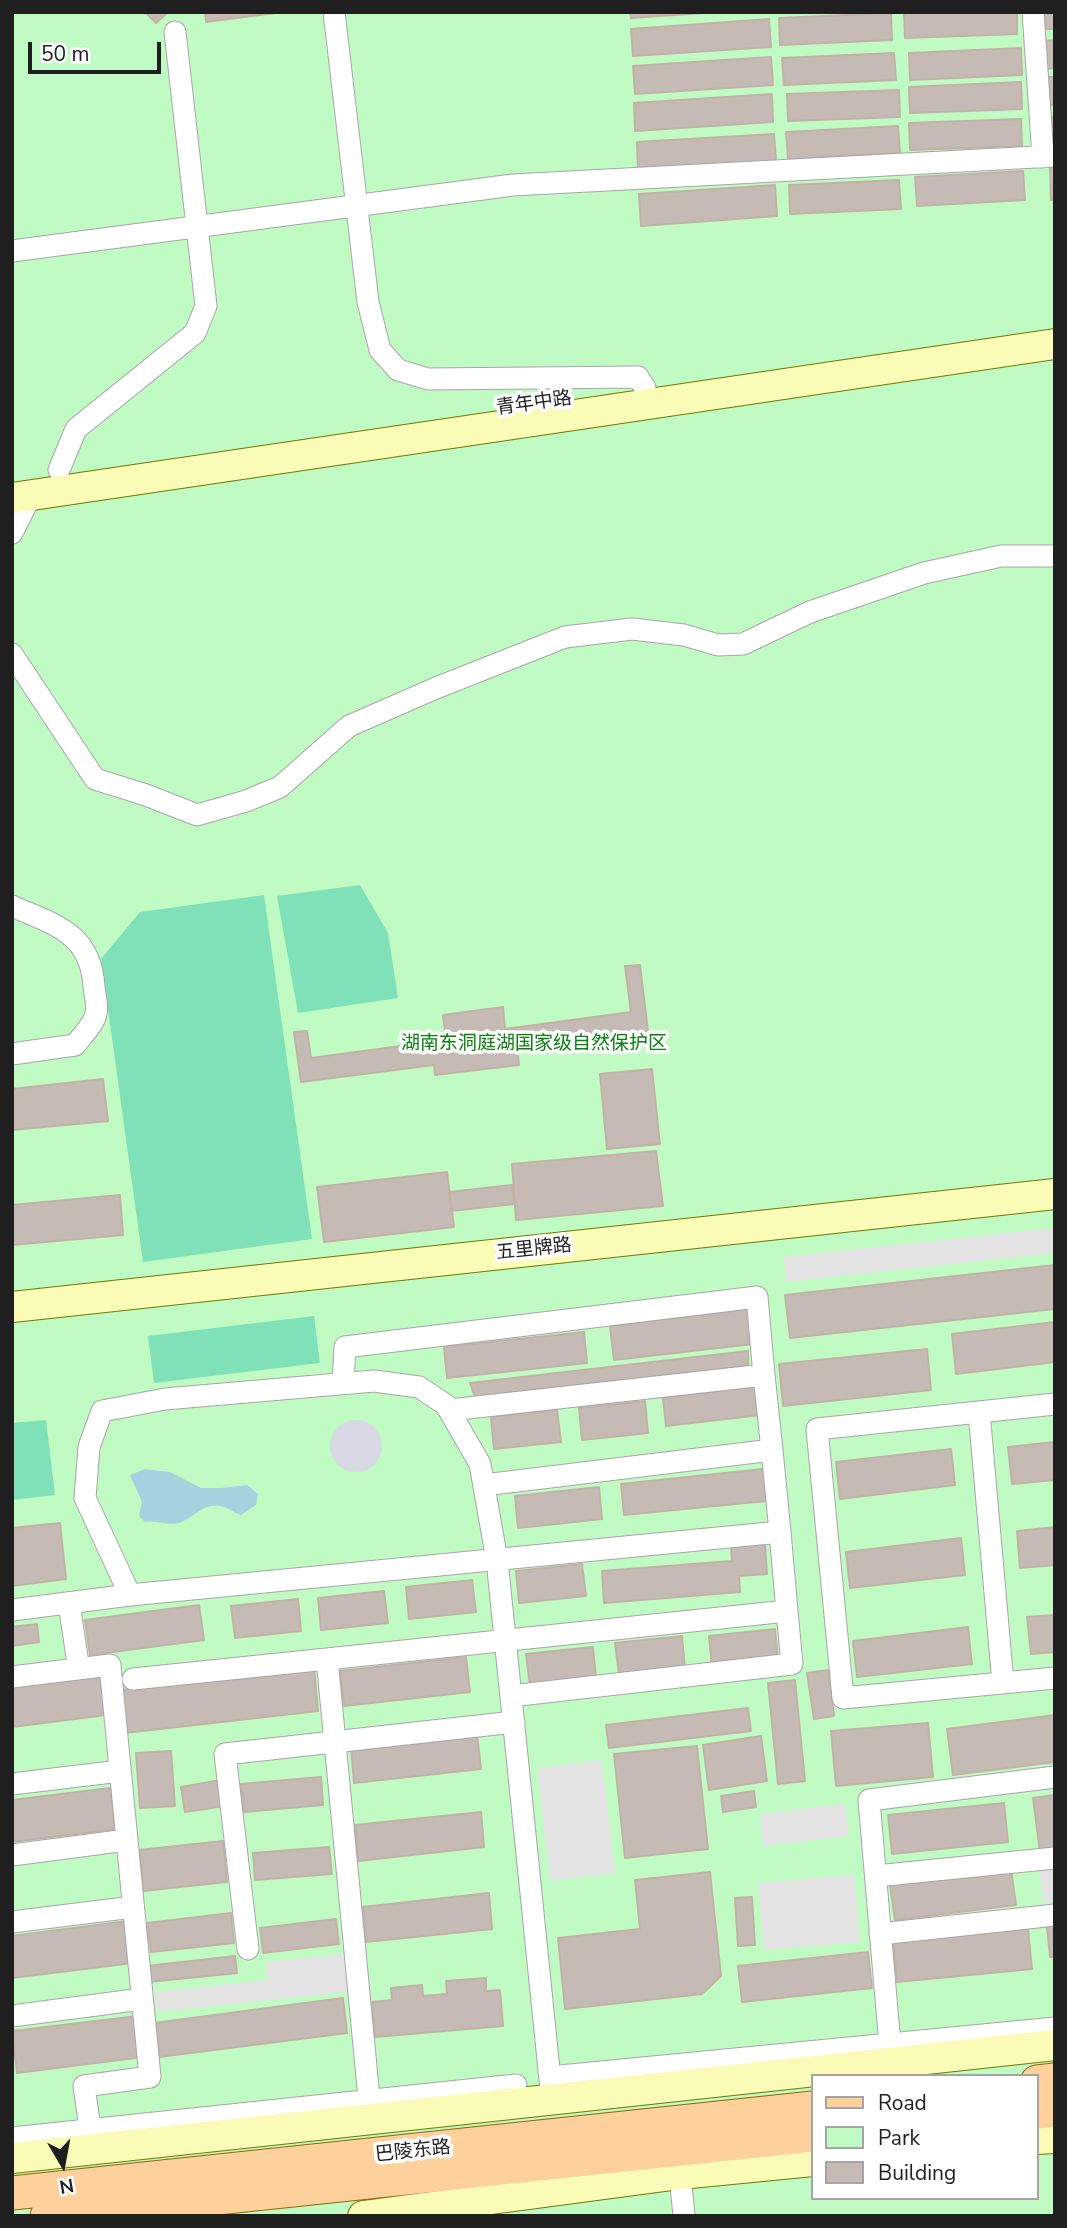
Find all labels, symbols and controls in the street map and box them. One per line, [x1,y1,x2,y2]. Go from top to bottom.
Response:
scale bar [32,28,164,72]
text: 50 m [41,40,90,68]
street label: 青年中路 [495,387,573,421]
park label: 湖南东洞庭湖国家级自然保护区 [401,1033,667,1055]
street label: 五里牌路 [495,1235,573,1265]
legend [811,2074,1039,2200]
text: Road [878,2089,927,2117]
text: Park [878,2124,920,2152]
north arrow [28,2130,98,2200]
street label: 巴陵东路 [374,2137,452,2167]
text: Building [878,2159,956,2187]
text: N [57,2172,76,2200]

